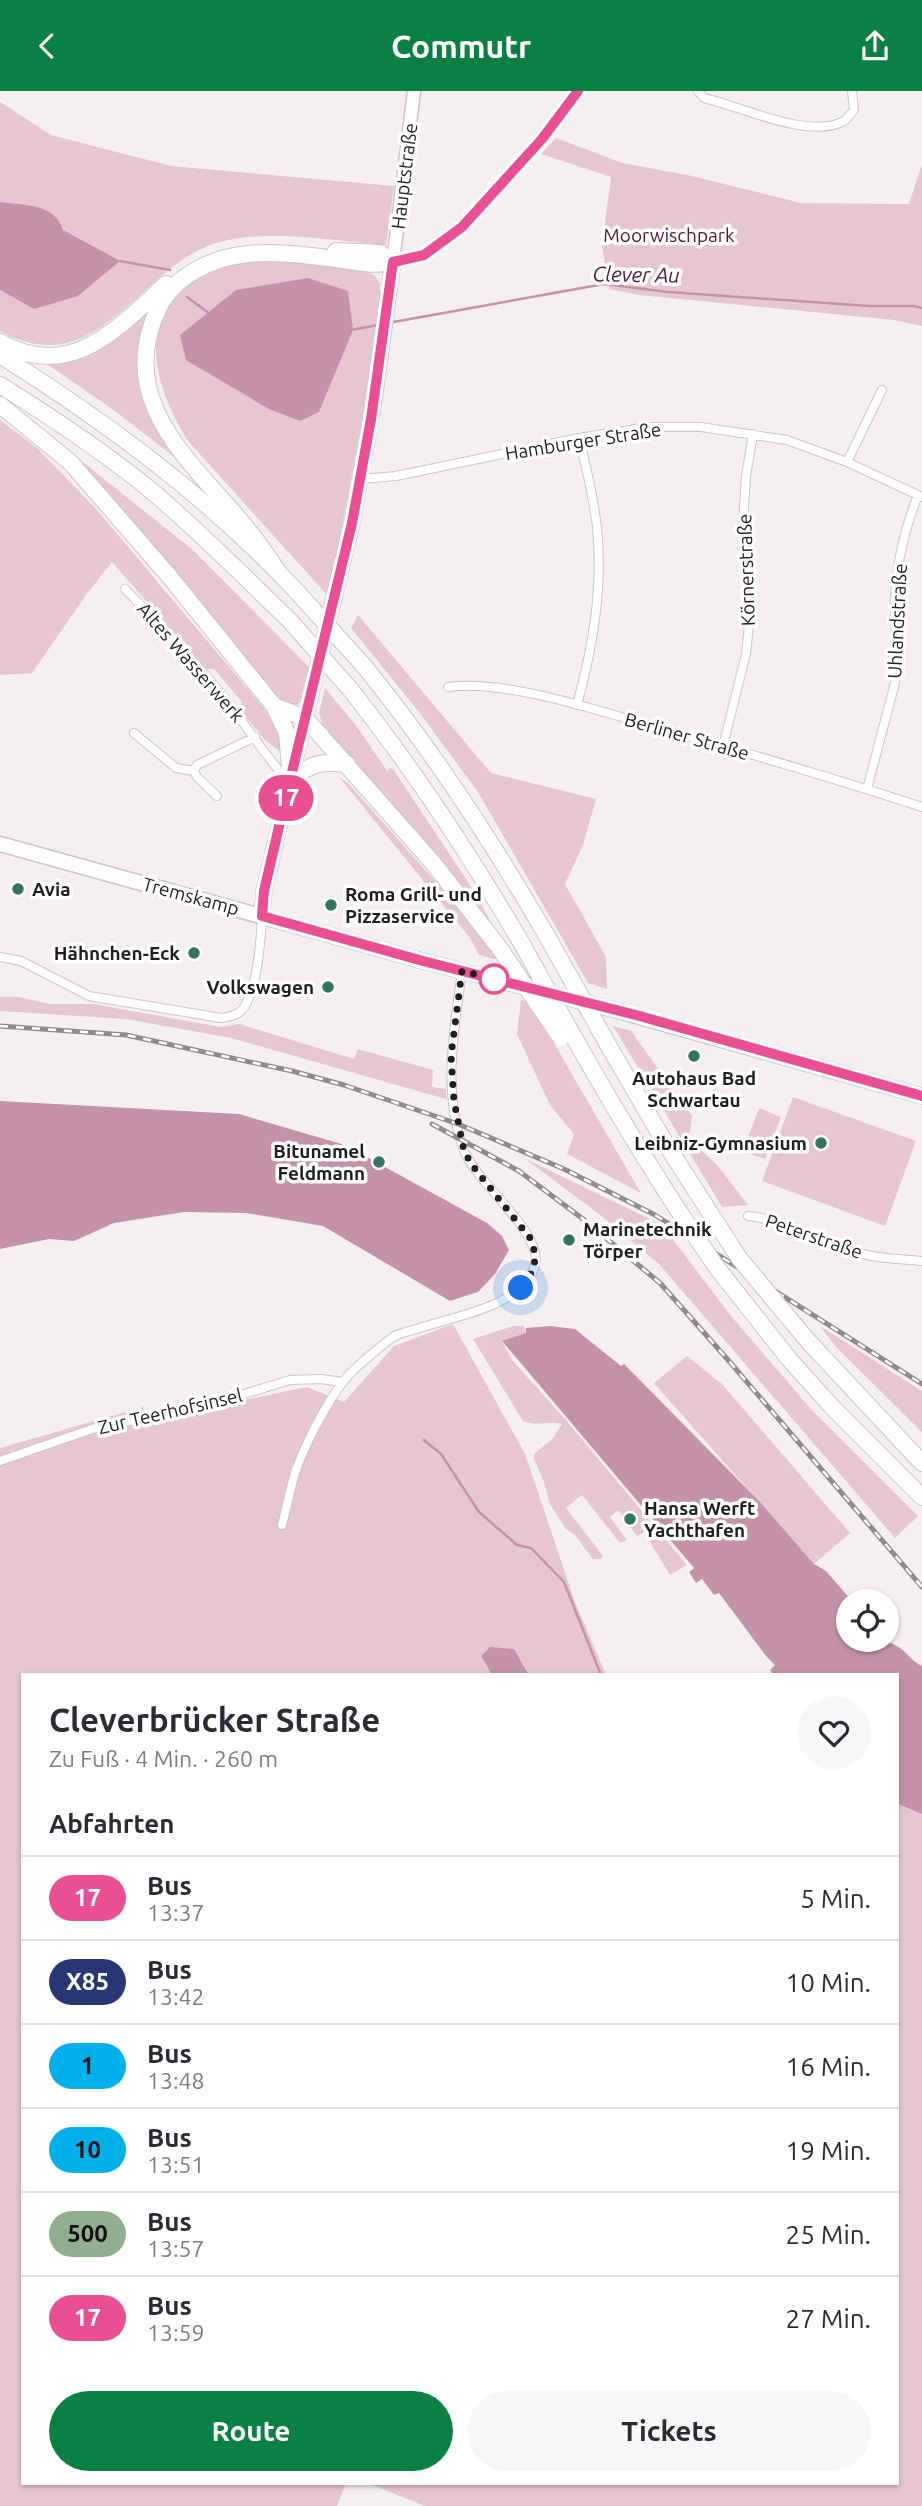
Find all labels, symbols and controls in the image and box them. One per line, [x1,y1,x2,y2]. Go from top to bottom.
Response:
icon: back [28,27,66,65]
icon: share [856,27,894,65]
text: Commutr [391,28,531,64]
street label: Hauptstraße [387,122,421,230]
park label: Moorwischpark [603,224,735,246]
water label: Clever Au [592,261,680,287]
street label: Hamburger Straße [503,418,663,464]
street label: Körnerstraße [733,513,759,627]
street label: Uhlandstraße [883,563,911,679]
street label: Altes Wasserwerk [133,598,249,727]
street label: Berliner Straße [622,708,752,764]
line badge: 17 [254,775,318,821]
text: 17 [272,784,300,811]
street label: Tremskamp [140,873,242,919]
place label: Avia [32,878,71,900]
marker: Avia [10,881,26,897]
place label: Roma Grill- und Pizzaservice [345,883,482,927]
marker: Roma Grill- und Pizzaservice [323,897,339,913]
place label: Hähnchen-Eck [54,942,180,964]
marker: Hähnchen-Eck [186,945,202,961]
unlabelled marker [479,964,509,994]
place label: Volkswagen [207,976,314,998]
marker: Volkswagen [320,979,336,995]
marker: Autohaus Bad Schwartau [686,1048,702,1064]
place label: Autohaus Bad Schwartau [632,1067,756,1111]
place label: Leibniz-Gymnasium [634,1132,807,1154]
marker: Leibniz-Gymnasium [813,1135,829,1151]
place label: Bitunamel Feldmann [273,1140,365,1184]
marker: Bitunamel Feldmann [371,1154,387,1170]
street label: Peterstraße [763,1209,865,1263]
place label: Marinetechnik Törper [583,1218,712,1262]
marker: Marinetechnik Törper [561,1232,577,1248]
your location [503,1270,538,1305]
street label: Zur Teerhofsinsel [96,1384,244,1438]
place label: Hansa Werft Yachthafen [644,1497,755,1541]
marker: Hansa Werft Yachthafen [622,1511,638,1527]
map controls [836,1589,899,1652]
button: locate [836,1589,899,1652]
button: heart [797,1696,871,1770]
text: Cleverbrücker Straße [49,1701,380,1738]
text: Zu Fuß · 4 Min. · 260 m [49,1746,278,1771]
text: Abfahrten [49,1809,174,1838]
text: Bus [147,1871,192,1900]
text: 17 [74,1884,101,1911]
text: 5 Min. [800,1884,871,1913]
text: 13:37 [147,1900,205,1925]
text: Bus [147,1955,192,1984]
text: X85 [66,1968,109,1995]
text: 10 Min. [786,1968,871,1997]
text: 13:42 [147,1984,205,2009]
text: Bus [147,2039,192,2068]
text: 1 [81,2052,94,2079]
text: 16 Min. [786,2052,871,2081]
text: 13:48 [147,2068,205,2093]
text: Bus [147,2123,192,2152]
text: 10 [74,2136,101,2163]
text: 19 Min. [786,2136,871,2165]
text: 13:51 [147,2152,205,2177]
text: Bus [147,2207,192,2236]
text: 500 [67,2220,108,2247]
text: 25 Min. [786,2220,871,2249]
text: 13:57 [147,2236,205,2261]
text: Bus [147,2291,192,2320]
text: 17 [74,2304,101,2331]
text: 27 Min. [786,2304,871,2333]
text: 13:59 [147,2320,205,2345]
button: Route [49,2391,453,2471]
button: Tickets [467,2391,871,2471]

